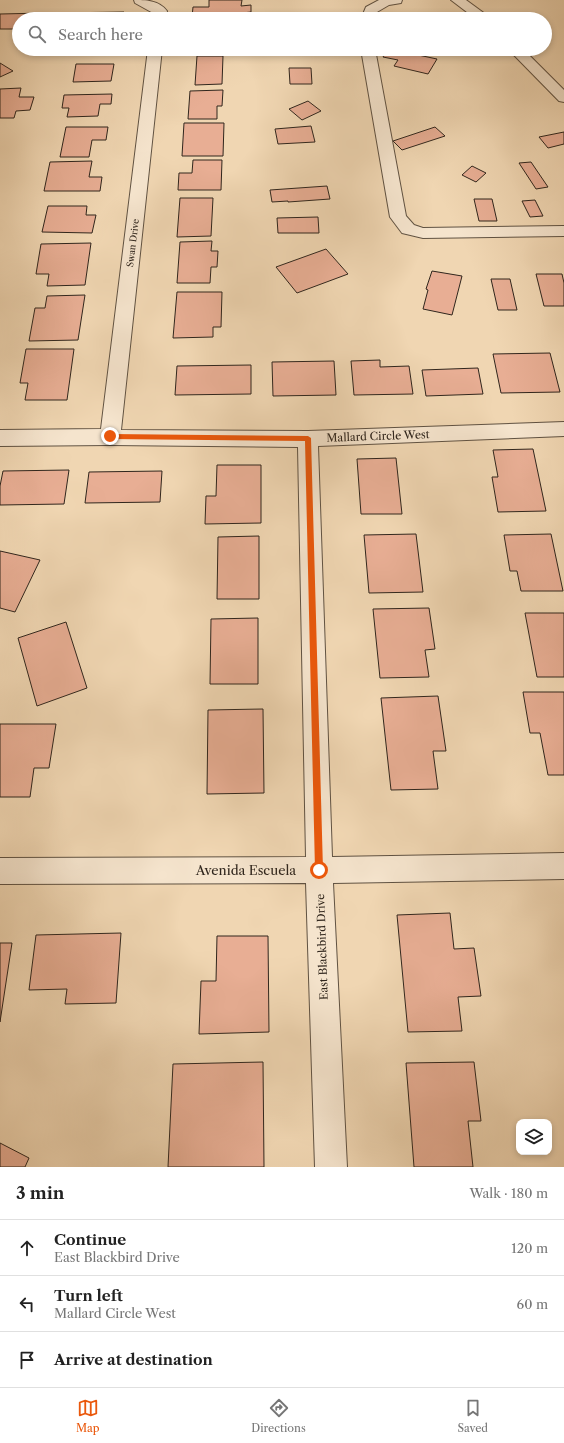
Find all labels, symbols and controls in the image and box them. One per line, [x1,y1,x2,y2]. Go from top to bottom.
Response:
search box [12,12,552,56]
icon: search [26,23,48,45]
text: Search here [58,25,143,44]
street label: Swan Drive [124,218,141,268]
route end [101,427,119,445]
street label: Mallard Circle West [326,427,430,445]
route start [310,861,328,879]
street label: Avenida Escuela [195,862,296,878]
street label: East Blackbird Drive [313,894,331,1000]
map controls [516,1119,552,1155]
button: layers [516,1119,552,1155]
text: 3 min [16,1183,65,1203]
text: Walk · 180 m [469,1185,548,1201]
text: Continue [54,1230,126,1249]
icon: ahead [16,1237,38,1259]
text: 120 m [511,1240,548,1256]
text: East Blackbird Drive [54,1249,180,1265]
text: Turn left [54,1286,123,1305]
icon: left [16,1293,38,1315]
text: 60 m [517,1296,548,1312]
text: Mallard Circle West [54,1305,176,1321]
icon: arrive [16,1349,38,1371]
text: Arrive at destination [54,1350,213,1369]
tab: Map [76,1397,100,1435]
tab: Directions [251,1397,306,1435]
tab: Saved [458,1397,488,1435]

